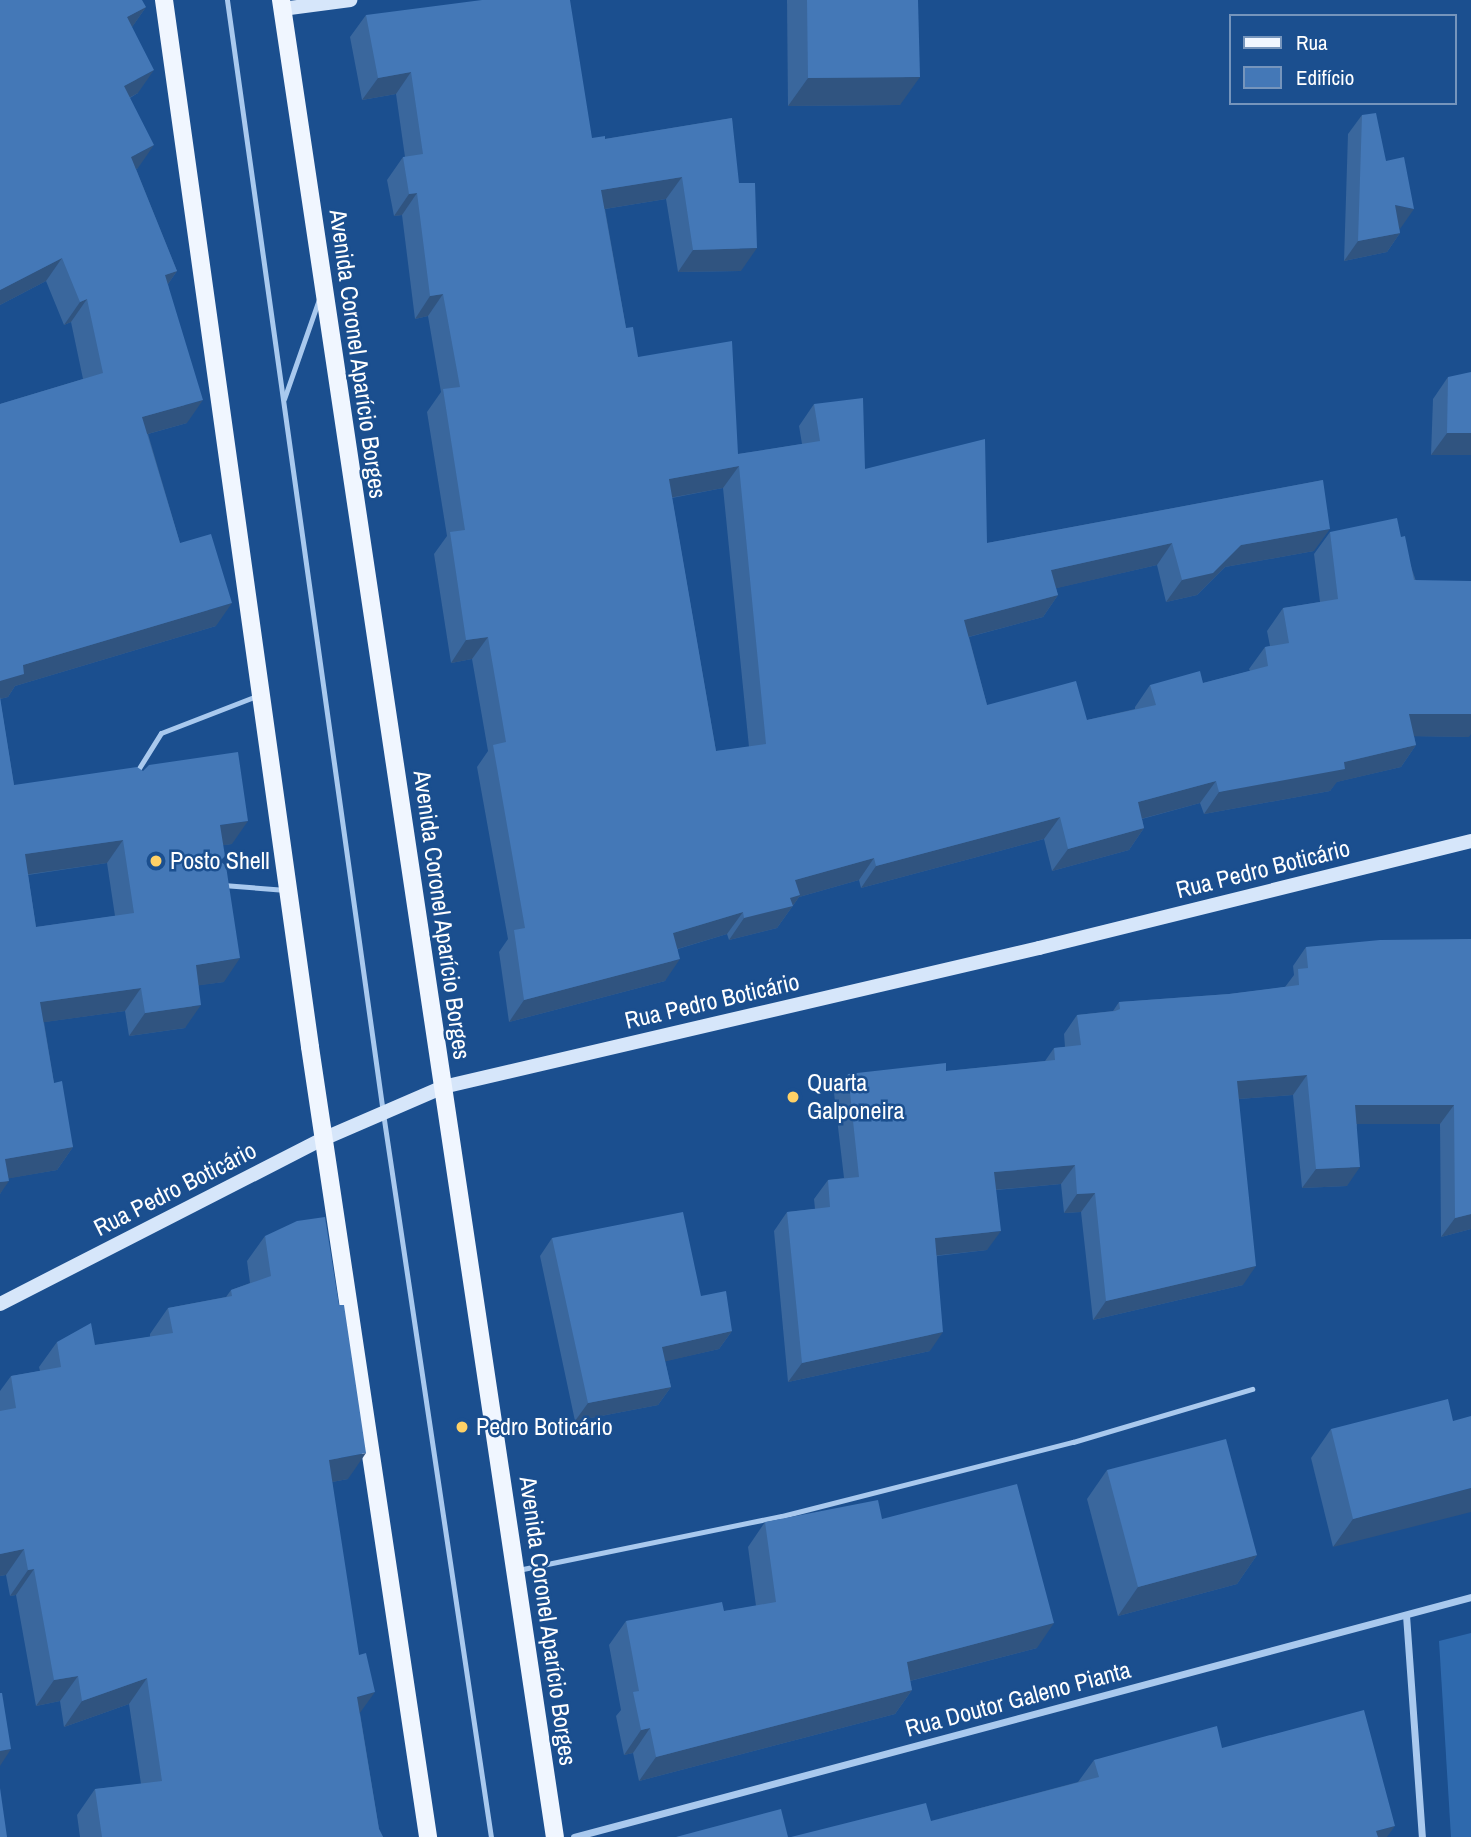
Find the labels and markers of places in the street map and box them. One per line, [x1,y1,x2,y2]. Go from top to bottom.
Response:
place label: Posto Shell [170,847,270,875]
marker: Posto Shell [148,853,164,869]
place label: Quarta Galponeira [807,1069,904,1125]
marker: Quarta Galponeira [785,1089,801,1105]
place label: Pedro Boticário [476,1413,613,1441]
marker: Pedro Boticário [454,1419,470,1435]

